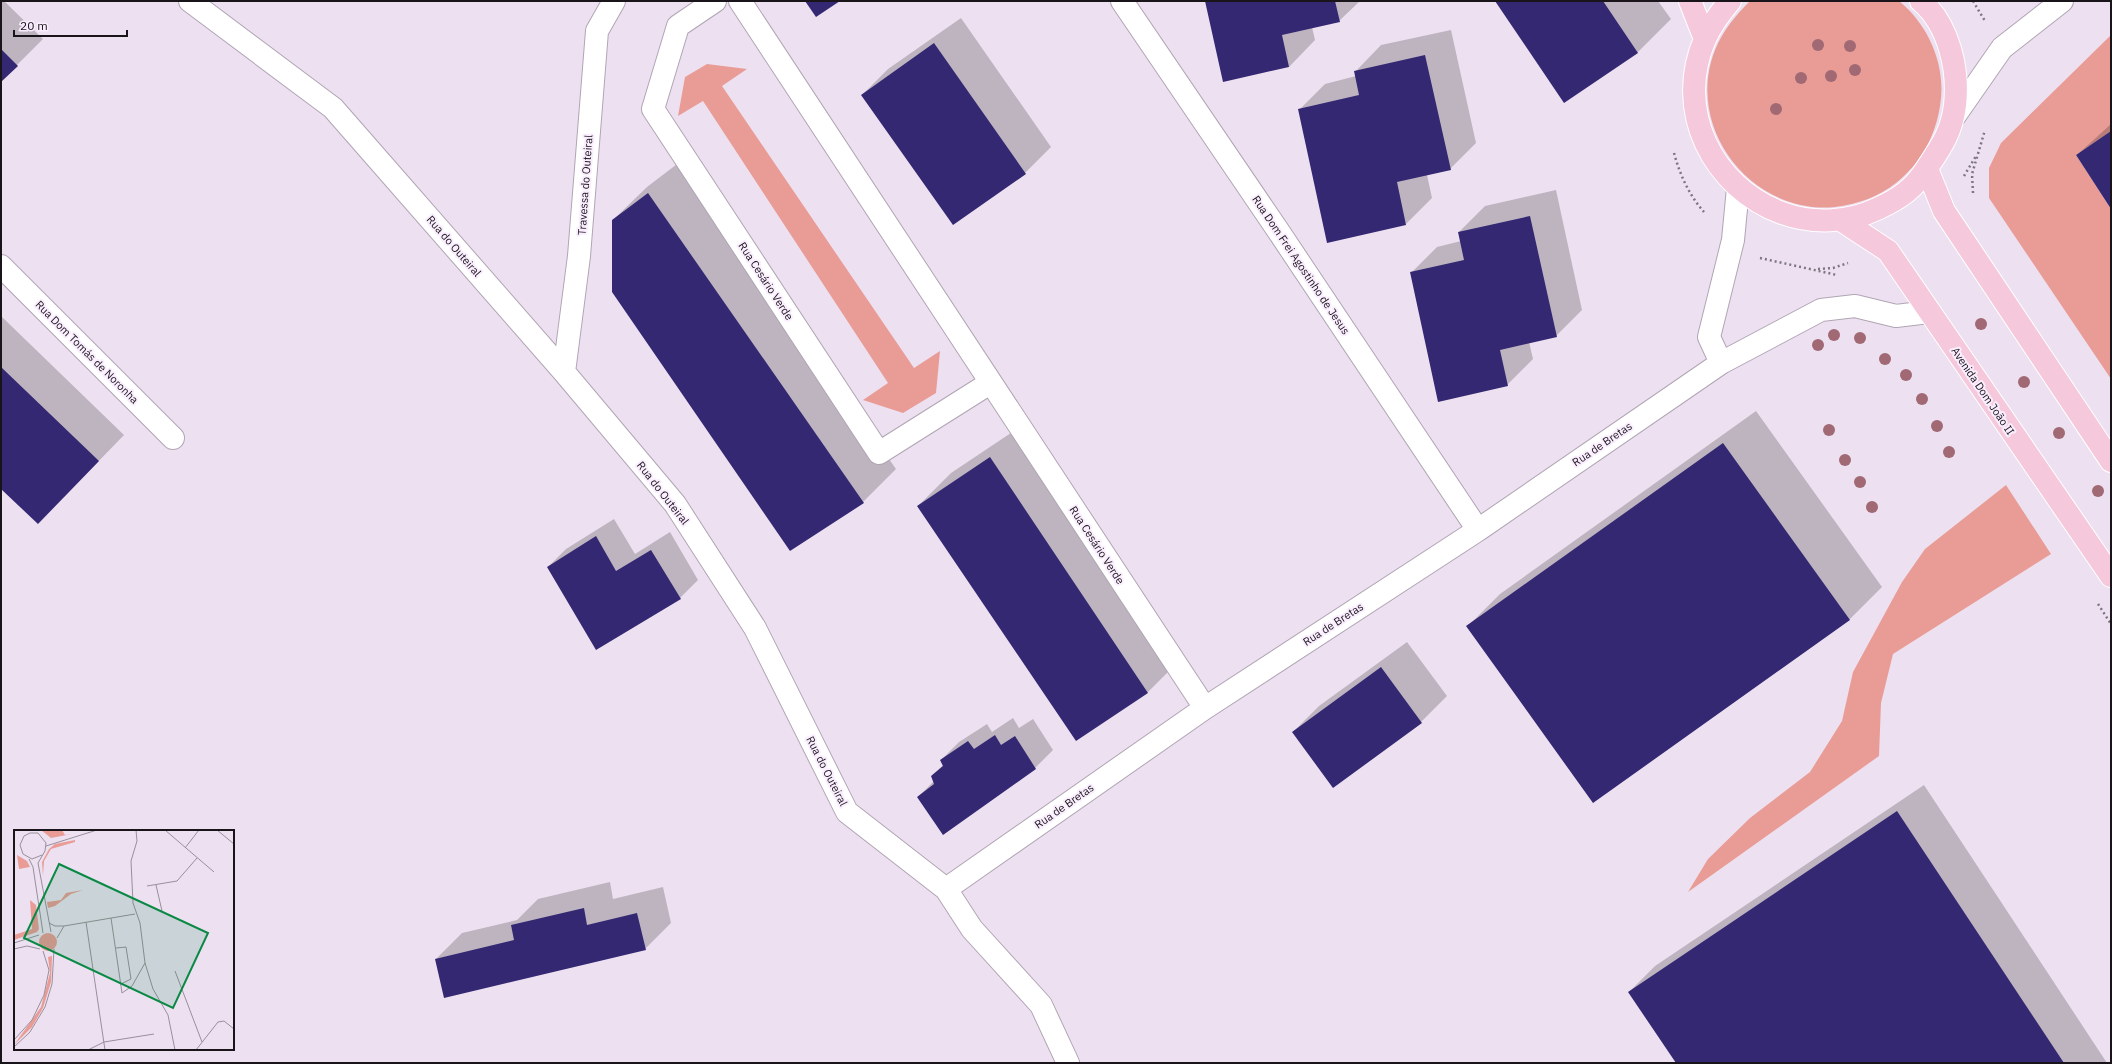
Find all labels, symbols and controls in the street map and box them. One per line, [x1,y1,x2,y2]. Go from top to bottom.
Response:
scale bar [14,12,127,38]
text: 20 m [20,18,48,33]
street label: Travessa do Outeiral [575,134,595,236]
street label: Rua Dom Frei Agostinho de Jesus [1249,193,1353,337]
street label: Rua do Outeiral [424,213,484,279]
street label: Rua Cesário Verde [736,239,796,323]
street label: Rua Dom Tomás de Noronha [33,298,142,407]
street label: Avenida Dom João II [1948,344,2018,438]
street label: Rua de Bretas [1569,419,1635,469]
street label: Rua do Outeiral [634,459,692,527]
street label: Rua Cesário Verde [1067,503,1127,587]
street label: Rua de Bretas [1300,599,1366,649]
street label: Rua do Outeiral [803,734,851,808]
street label: Rua de Bretas [1032,780,1096,832]
inset map [14,830,234,1050]

